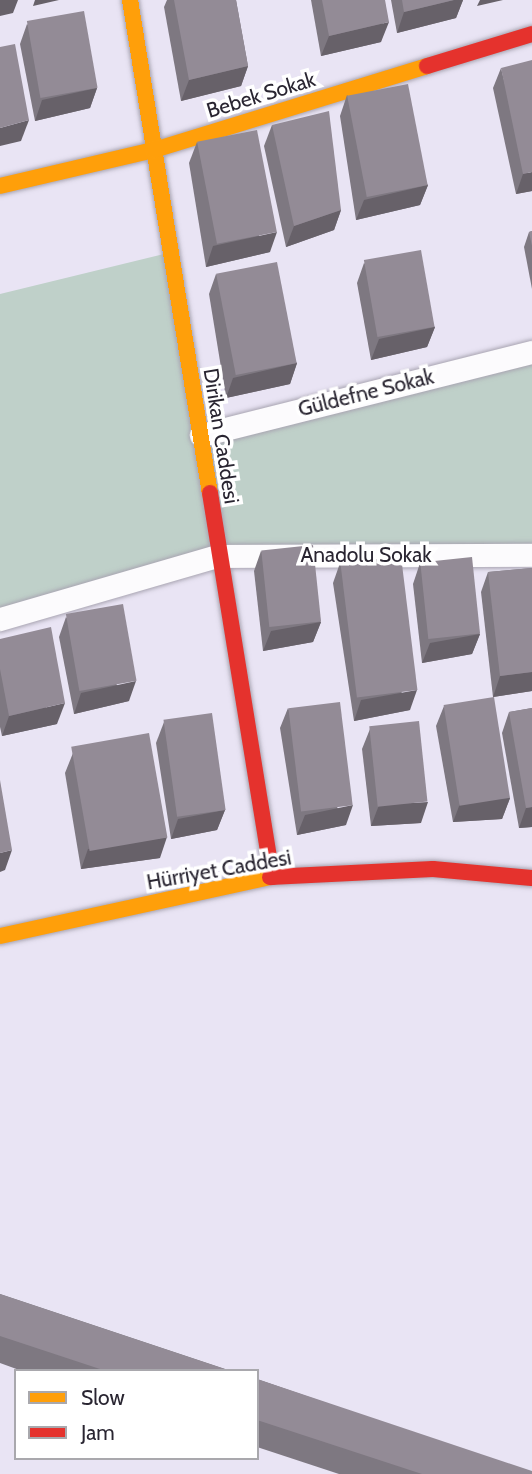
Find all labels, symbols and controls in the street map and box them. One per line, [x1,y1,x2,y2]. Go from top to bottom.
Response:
street label: Bebek Sokak [204,67,318,123]
street label: Güldefne Sokak [296,364,436,422]
street label: Dirikan Caddesi [198,367,244,505]
street label: Anadolu Sokak [300,542,432,568]
street label: Hürriyet Caddesi [145,845,293,895]
legend [14,1369,259,1460]
text: Slow [81,1385,125,1410]
text: Jam [81,1420,115,1445]

